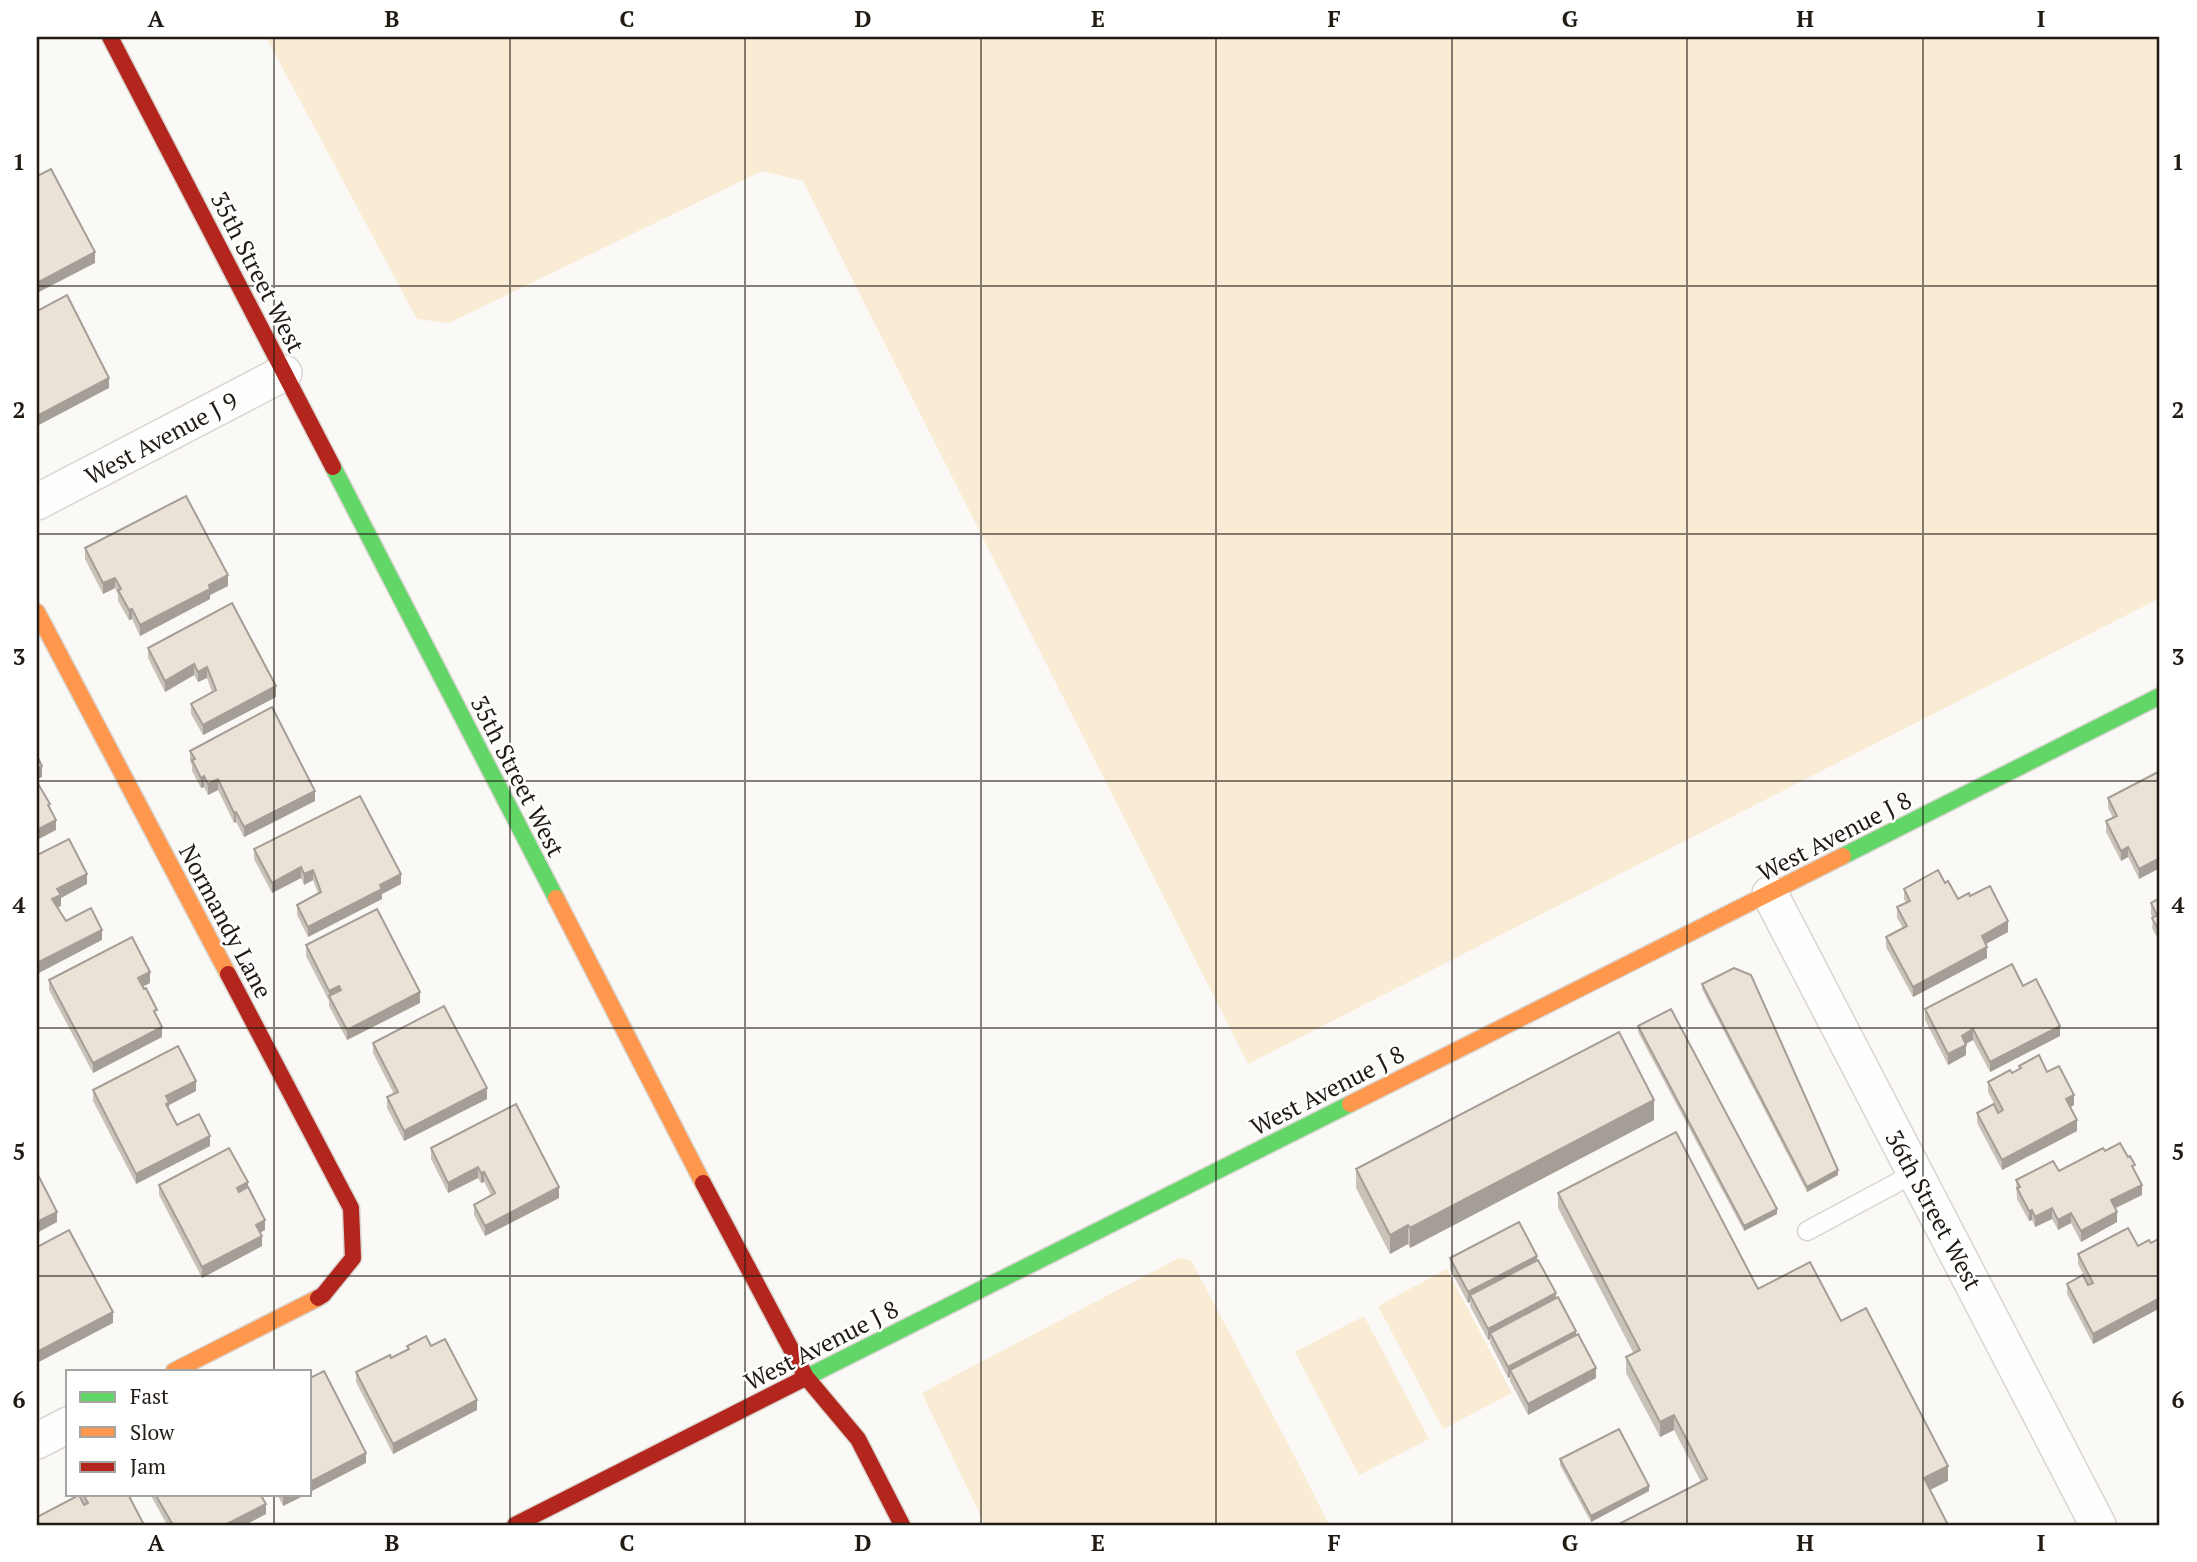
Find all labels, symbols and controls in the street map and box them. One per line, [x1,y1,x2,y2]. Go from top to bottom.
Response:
text: A [148,3,165,34]
text: B [385,3,400,34]
text: C [620,3,635,34]
text: D [855,3,872,34]
text: E [1091,3,1105,34]
text: F [1327,3,1341,34]
text: G [1562,3,1579,34]
text: H [1796,3,1814,34]
text: I [2037,3,2045,34]
text: 1 [13,146,26,177]
text: 1 [2172,146,2185,177]
street label: 35th Street West [204,186,312,358]
street label: West Avenue J 9 [79,384,243,492]
text: 2 [13,394,26,425]
text: 2 [2172,394,2185,425]
text: 3 [13,641,26,672]
text: 3 [2172,641,2185,672]
street label: 35th Street West [464,690,572,862]
street label: West Avenue J 8 [1752,783,1916,889]
street label: Normandy Lane [172,838,280,1004]
text: 4 [13,889,26,920]
text: 4 [2172,889,2185,920]
street label: West Avenue J 8 [1245,1037,1409,1143]
street label: 36th Street West [1878,1125,1990,1296]
text: 5 [13,1136,26,1167]
text: 5 [2172,1136,2185,1167]
street label: West Avenue J 8 [739,1292,903,1398]
legend [66,1370,312,1496]
text: Fast [130,1382,169,1410]
text: 6 [13,1384,26,1415]
text: 6 [2172,1384,2185,1415]
text: Slow [130,1418,175,1446]
text: Jam [130,1452,166,1480]
text: A [148,1527,165,1558]
text: B [385,1527,400,1558]
text: C [620,1527,635,1558]
text: D [855,1527,872,1558]
text: E [1091,1527,1105,1558]
text: F [1327,1527,1341,1558]
text: G [1562,1527,1579,1558]
text: H [1796,1527,1814,1558]
text: I [2037,1527,2045,1558]

